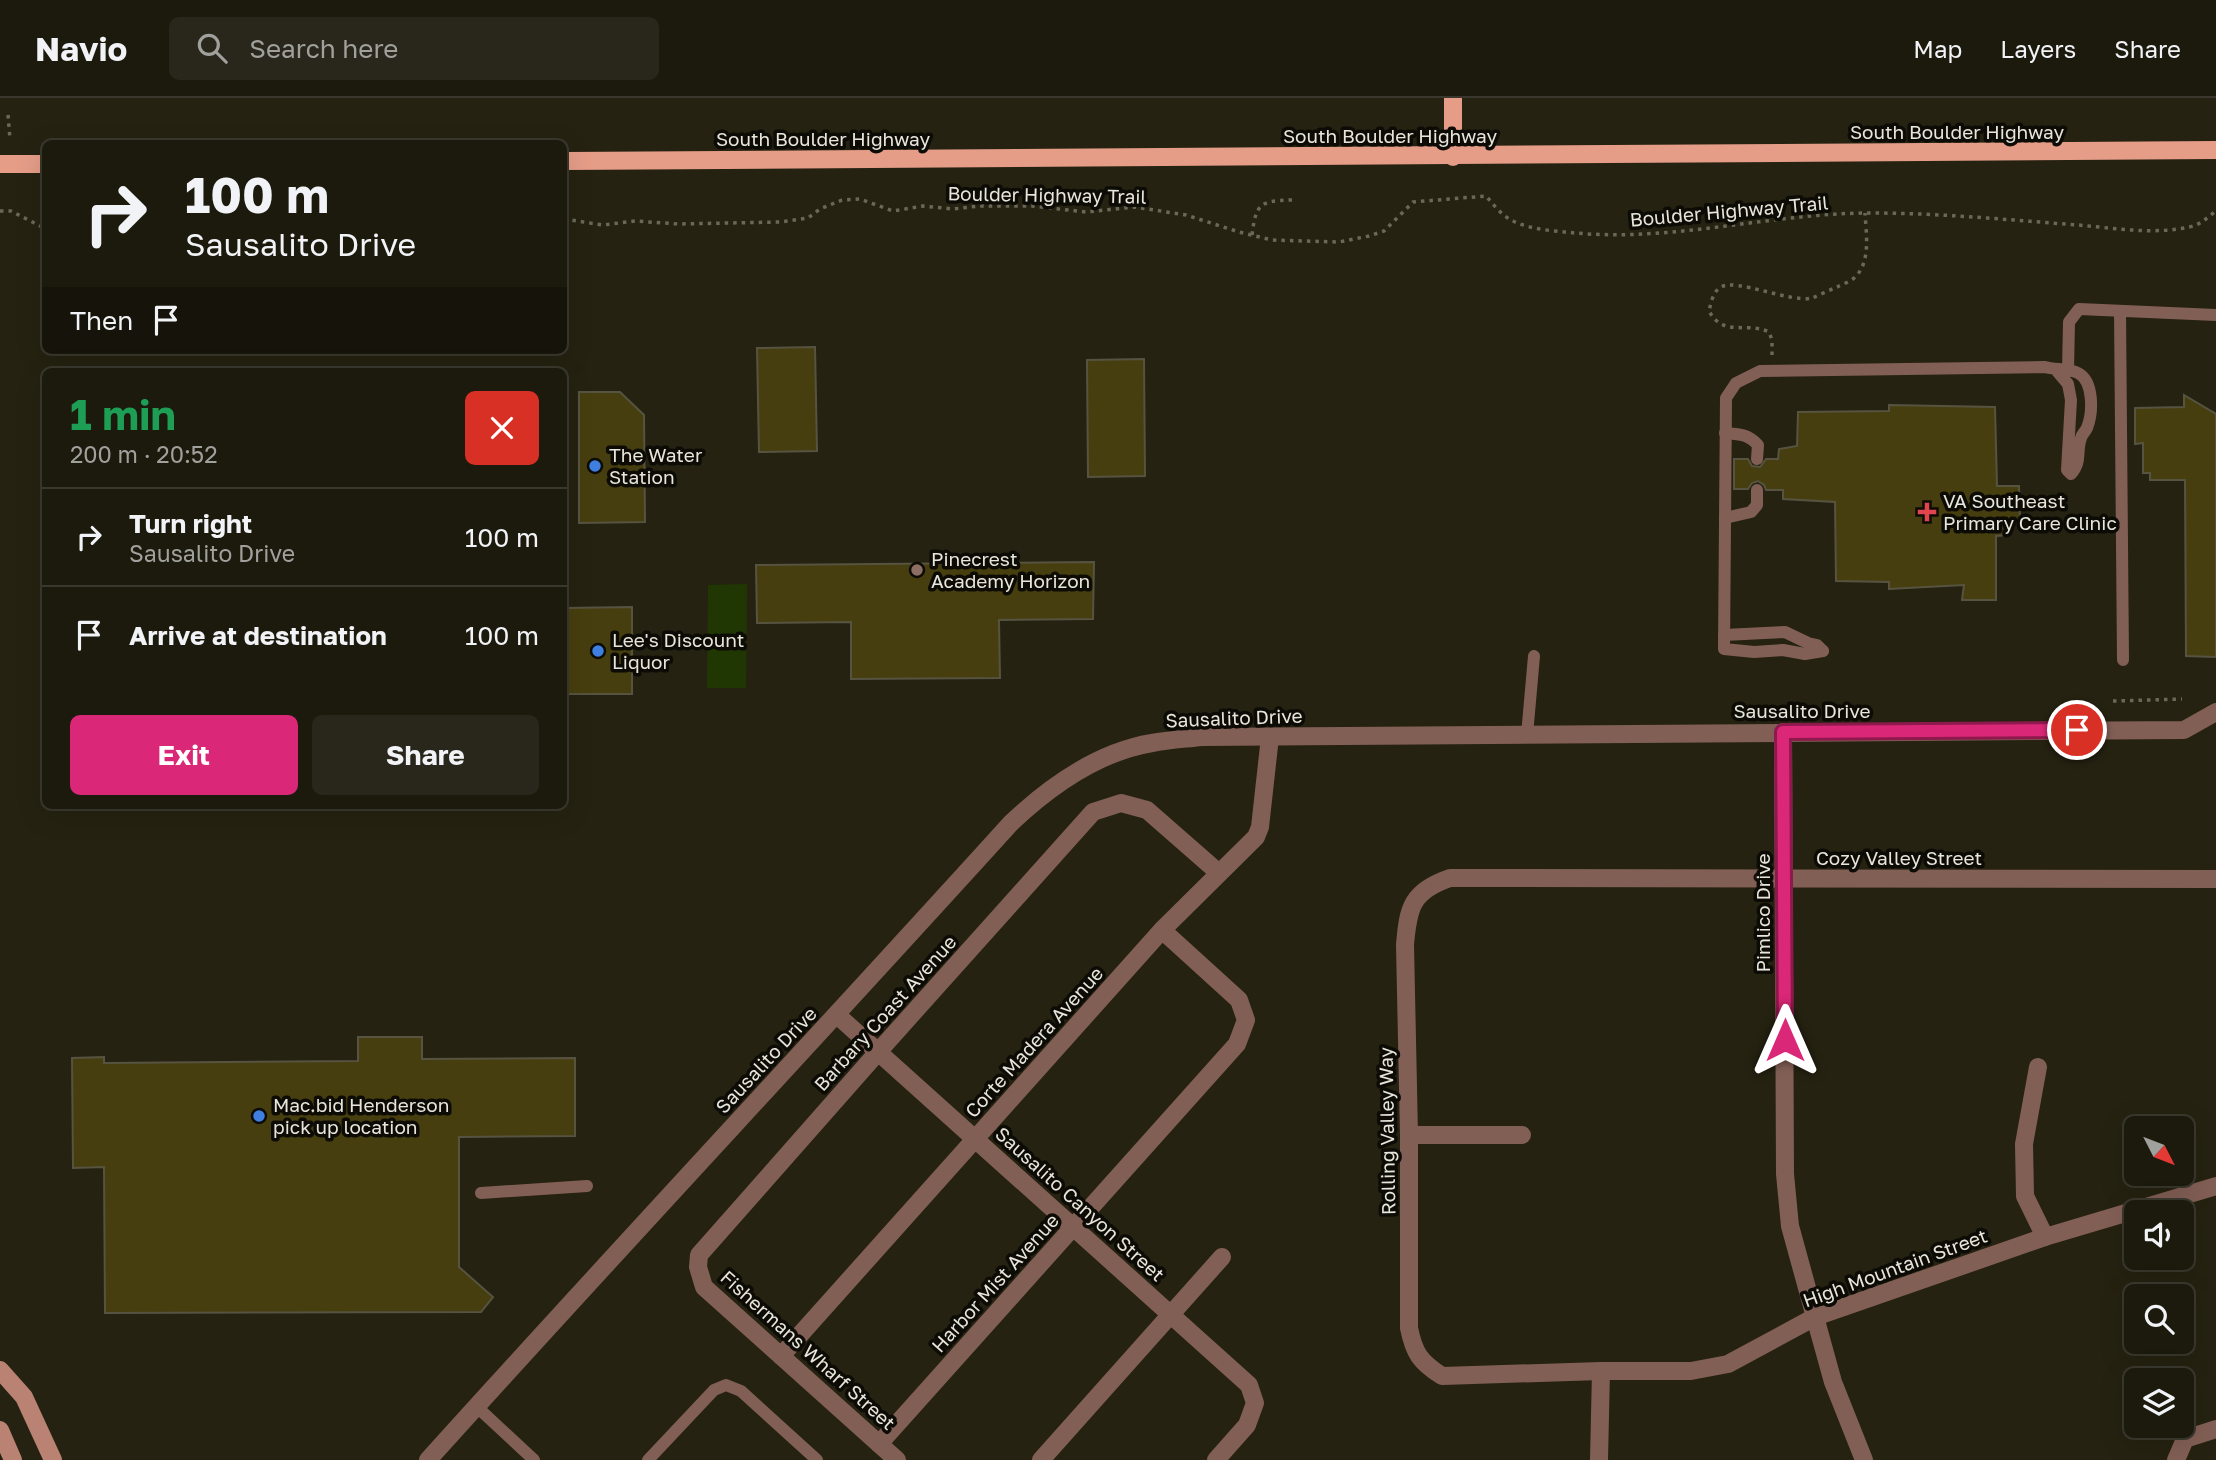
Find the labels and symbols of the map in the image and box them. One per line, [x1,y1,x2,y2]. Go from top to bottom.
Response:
street label: South Boulder Highway [1850,120,2064,143]
street label: South Boulder Highway [1283,124,1497,147]
street label: South Boulder Highway [716,127,930,150]
street label: Boulder Highway Trail [947,181,1147,208]
street label: Boulder Highway Trail [1629,190,1829,231]
place label: The Water Station [609,443,703,488]
marker: The Water Station [587,458,603,474]
place label: VA Southeast Primary Care Clinic [1943,489,2117,534]
marker: VA Southeast Primary Care Clinic [1917,502,1937,522]
place label: Pinecrest Academy Horizon [931,547,1090,592]
marker: Pinecrest Academy Horizon [909,562,925,578]
place label: Lee's Discount Liquor [612,628,744,673]
marker: Lee's Discount Liquor [590,643,606,659]
street label: Sausalito Drive [1733,699,1871,722]
pin [2047,700,2107,760]
street label: Sausalito Drive [1165,704,1303,731]
street label: Cozy Valley Street [1816,846,1982,869]
street label: Pimlico Drive [1751,853,1774,973]
street label: Barbary Coast Avenue [809,930,960,1095]
street label: Corte Madera Avenue [960,961,1107,1122]
street label: Sausalito Drive [710,1002,821,1118]
position arrow [1748,1003,1822,1077]
street label: Rolling Valley Way [1374,1046,1399,1215]
place label: Mac.bid Henderson pick up location [273,1093,449,1138]
marker: Mac.bid Henderson pick up location [251,1108,267,1124]
north arrow [2124,1116,2194,1186]
street label: Sausalito Canyon Street [991,1122,1170,1286]
street label: Harbor Mist Avenue [926,1209,1063,1357]
street label: High Mountain Street [1800,1223,1990,1312]
street label: Fishermans Wharf Street [716,1265,900,1434]

